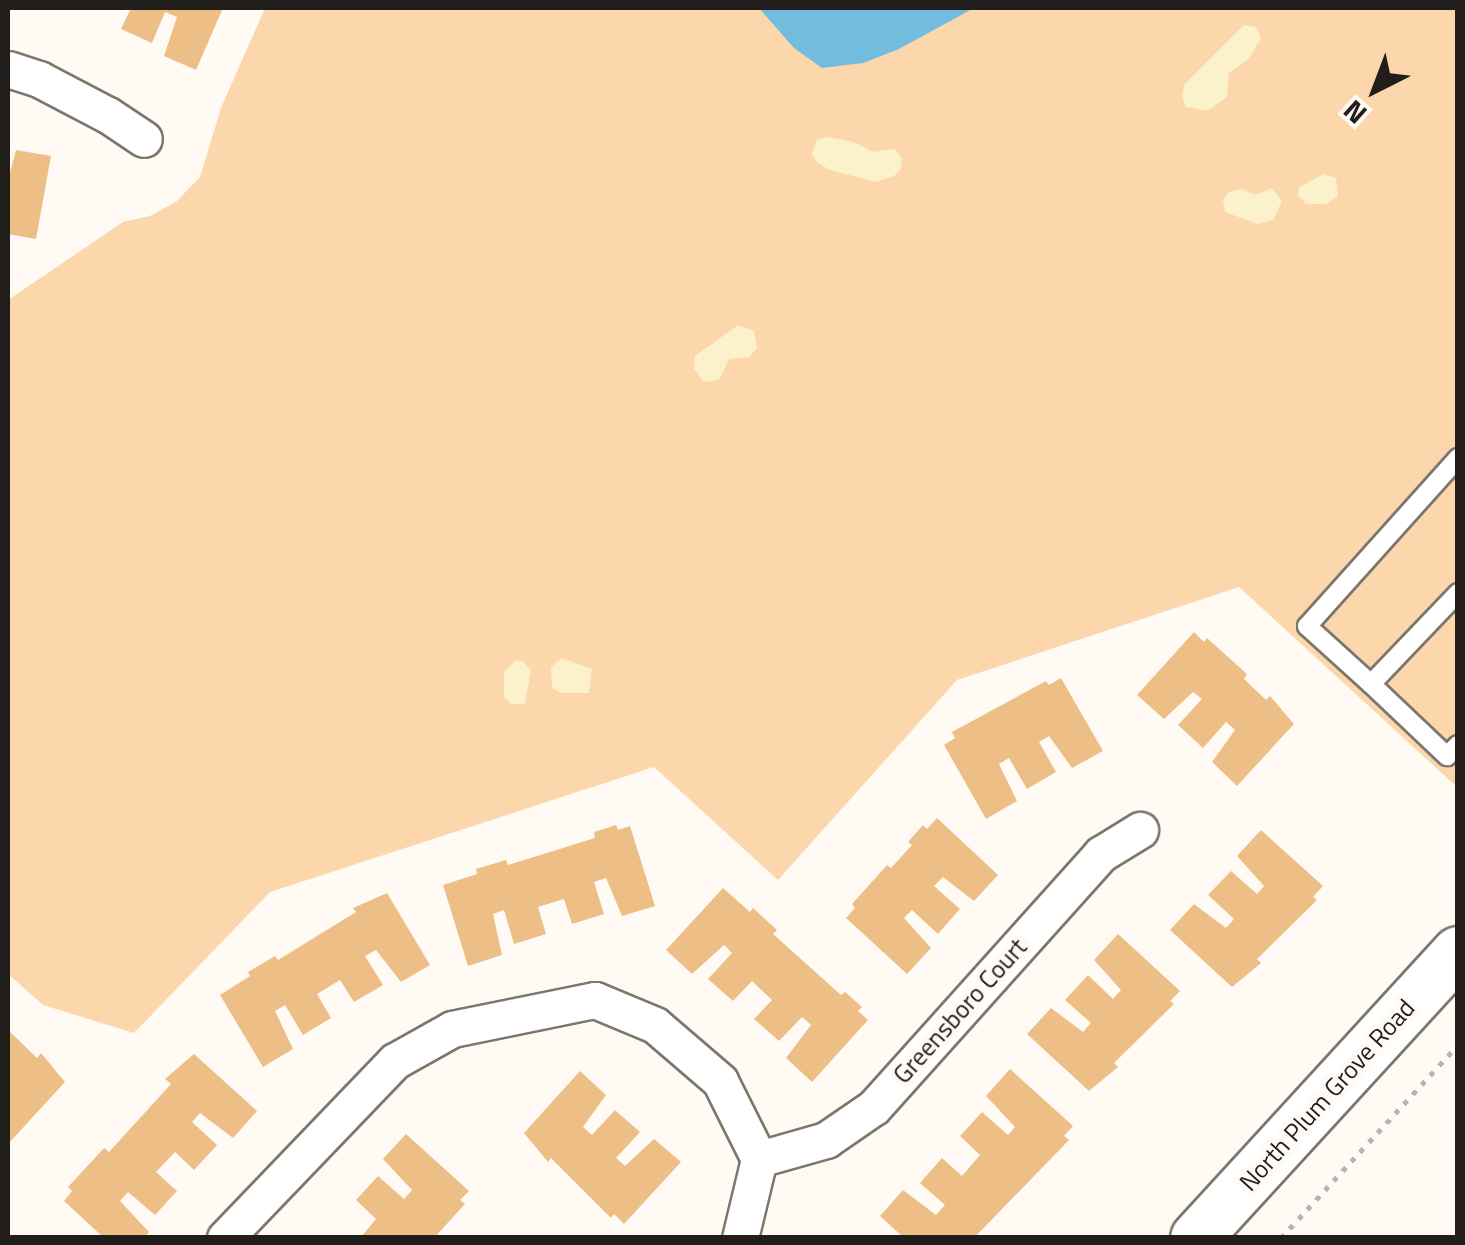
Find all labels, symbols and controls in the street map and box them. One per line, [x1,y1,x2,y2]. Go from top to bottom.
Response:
north arrow [1325,40,1425,140]
text: N [1333,90,1376,135]
street label: Greensboro Court [887,932,1033,1090]
street label: North Plum Grove Road [1233,993,1421,1197]

